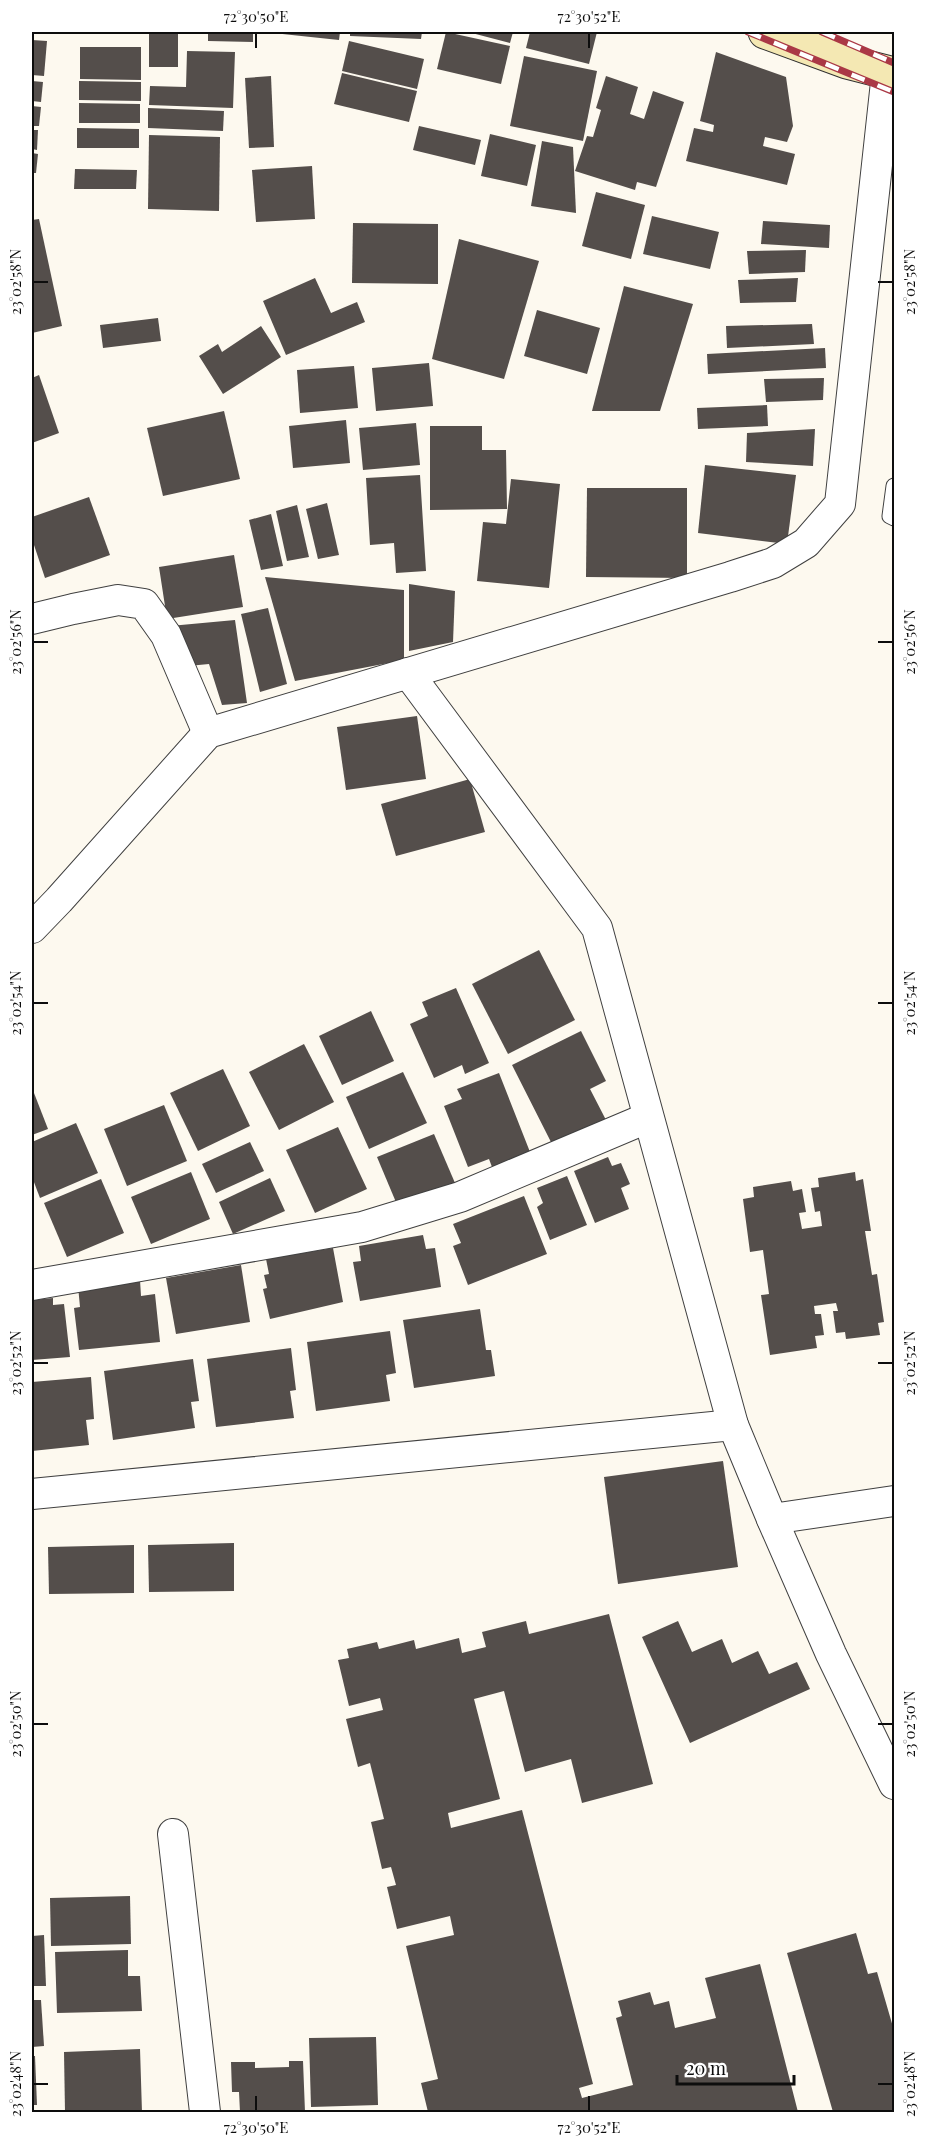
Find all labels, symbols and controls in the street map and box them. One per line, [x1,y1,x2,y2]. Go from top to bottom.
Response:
text: 72°30'50"E [224,6,288,26]
text: 72°30'52"E [558,6,620,26]
text: 23°02'58"N [5,249,25,315]
text: 23°02'58"N [899,249,919,315]
text: 23°02'56"N [5,609,25,675]
text: 23°02'56"N [899,609,919,675]
text: 23°02'54"N [5,970,25,1036]
text: 23°02'54"N [899,970,919,1036]
text: 23°02'52"N [5,1330,25,1396]
text: 23°02'52"N [899,1330,919,1396]
text: 23°02'50"N [5,1690,25,1757]
text: 23°02'50"N [899,1690,919,1757]
scale bar [677,2048,794,2086]
text: 23°02'48"N [5,2051,25,2117]
text: 23°02'48"N [899,2051,919,2117]
text: 20 m [686,2056,726,2080]
text: 72°30'50"E [224,2117,288,2137]
text: 72°30'52"E [558,2117,620,2137]

